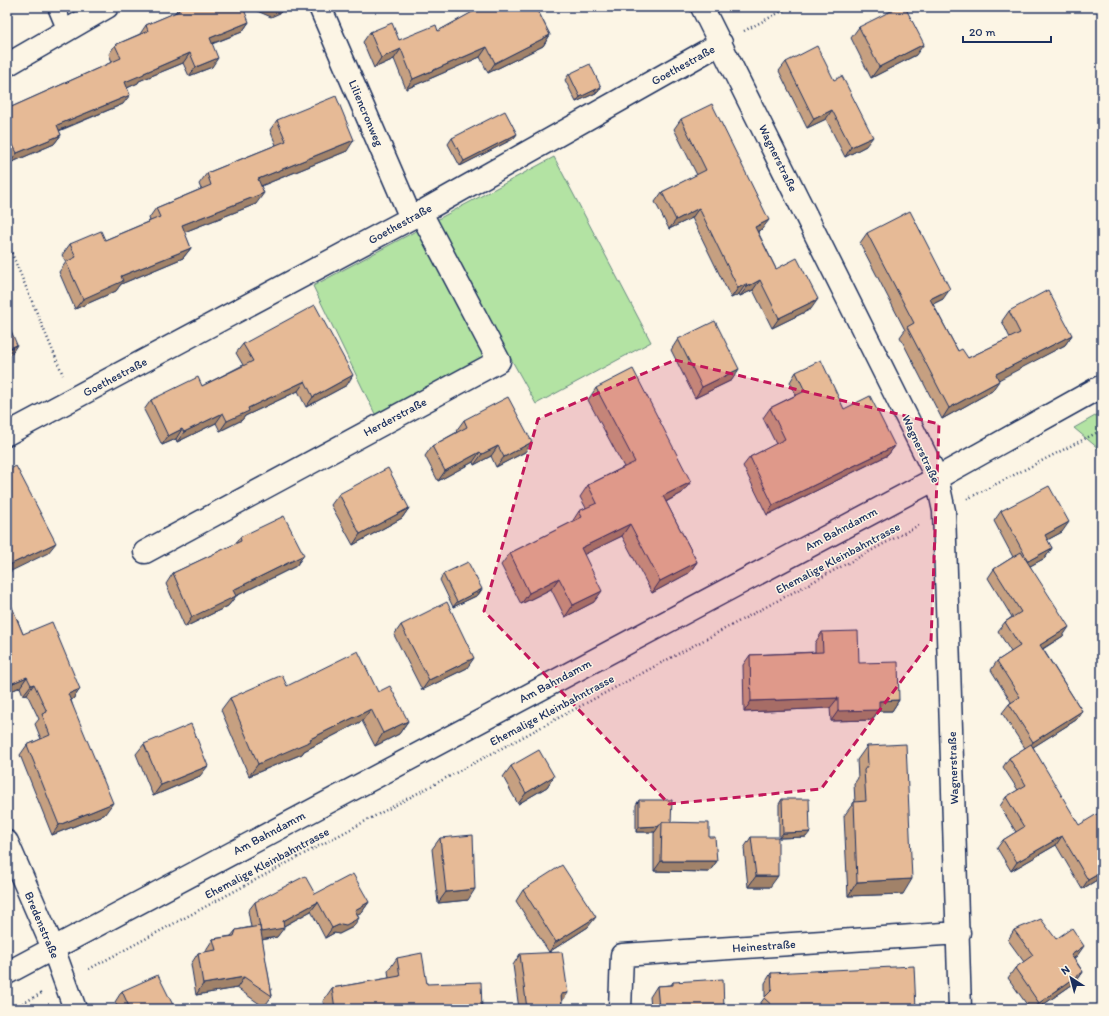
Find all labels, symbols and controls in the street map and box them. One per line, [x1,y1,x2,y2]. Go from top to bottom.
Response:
scale bar [963,18,1051,44]
text: 20 m [969,25,996,39]
street label: Goethestraße [649,42,717,88]
street label: Liliencronweg [346,78,387,149]
street label: Wagnerstraße [756,122,800,194]
street label: Goethestraße [366,201,434,247]
street label: Goethestraße [81,354,150,400]
street label: Herderstraße [361,394,429,440]
street label: Wagnerstraße [899,413,943,485]
street label: Am Bahndamm [803,504,879,554]
street label: Ehemalige Kleinbahntrasse [773,519,903,597]
street label: Am Bahndamm [517,656,593,706]
street label: Ehemalige Kleinbahntrasse [487,671,617,749]
street label: Wagnerstraße [945,731,961,805]
street label: Am Bahndamm [231,808,307,858]
street label: Ehemalige Kleinbahntrasse [202,824,332,902]
street label: Bredenstraße [22,890,62,961]
street label: Heinestraße [732,937,797,955]
north arrow [1051,958,1091,998]
text: N [1059,963,1072,978]

